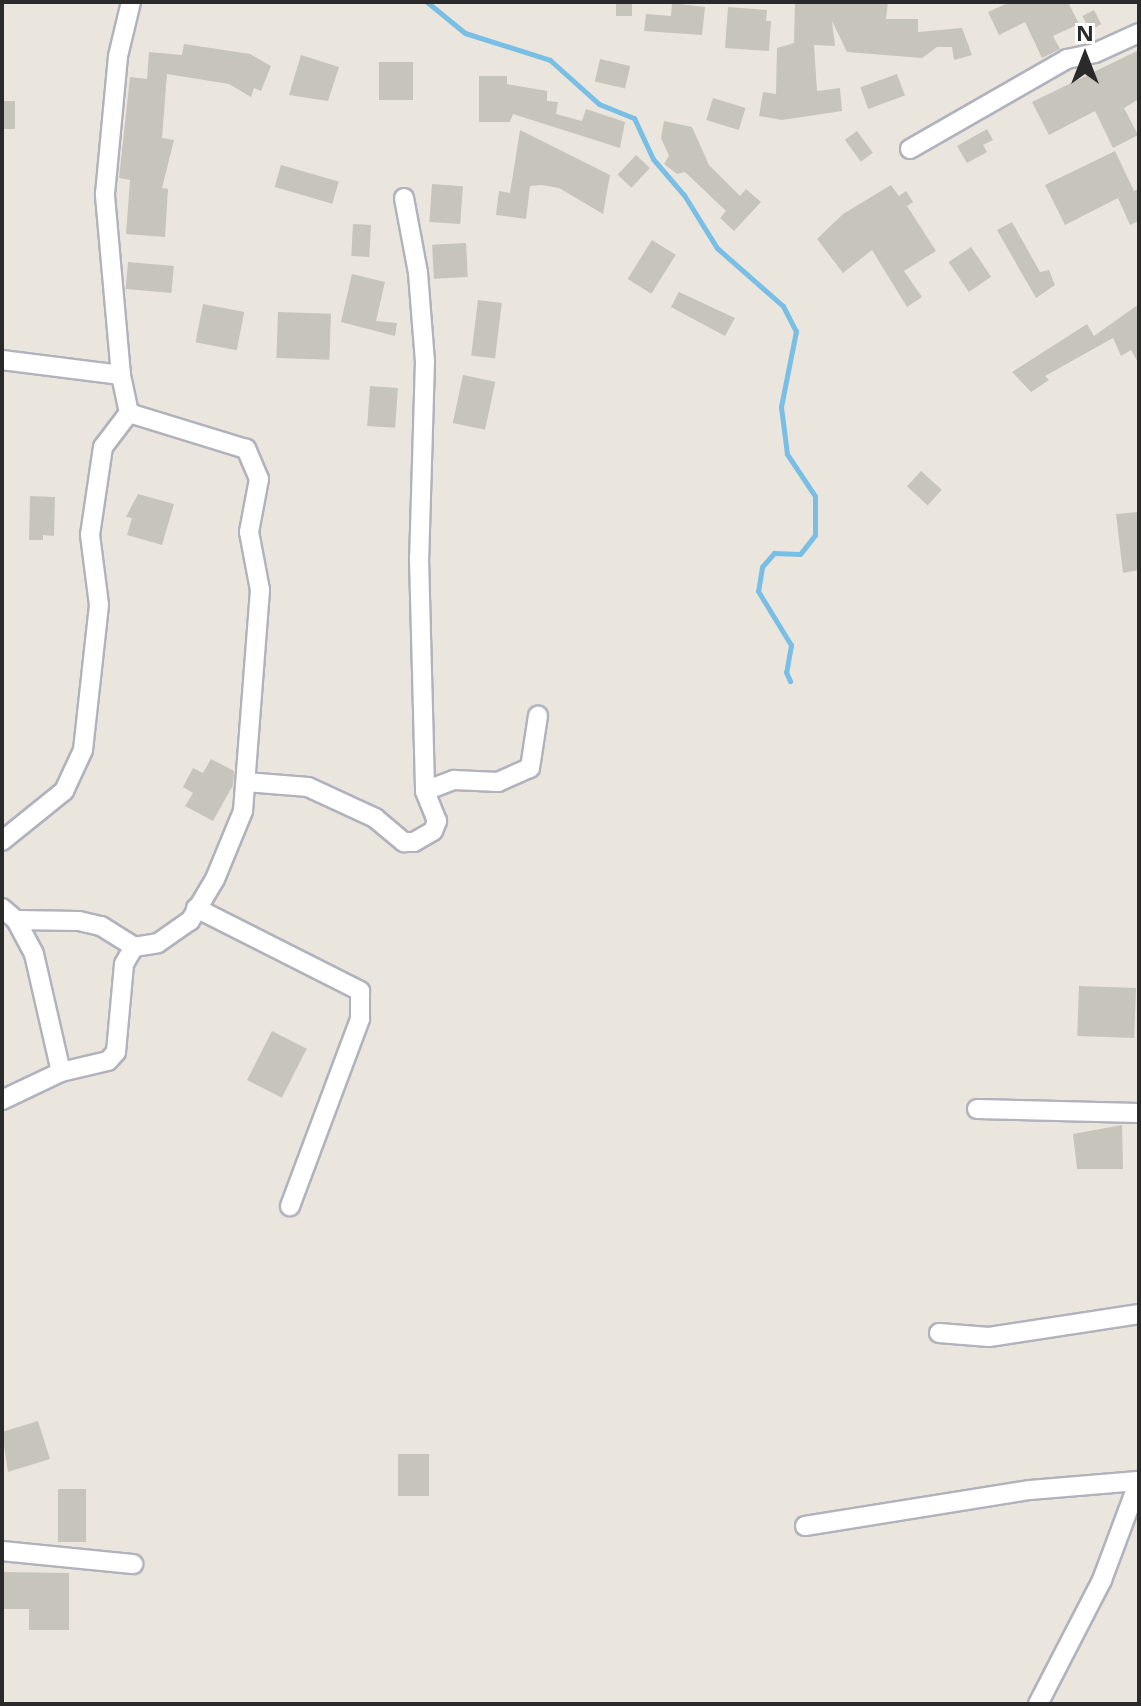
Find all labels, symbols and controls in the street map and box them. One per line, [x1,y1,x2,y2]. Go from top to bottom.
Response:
north arrow [1045,16,1125,96]
text: N [1076,17,1094,47]

